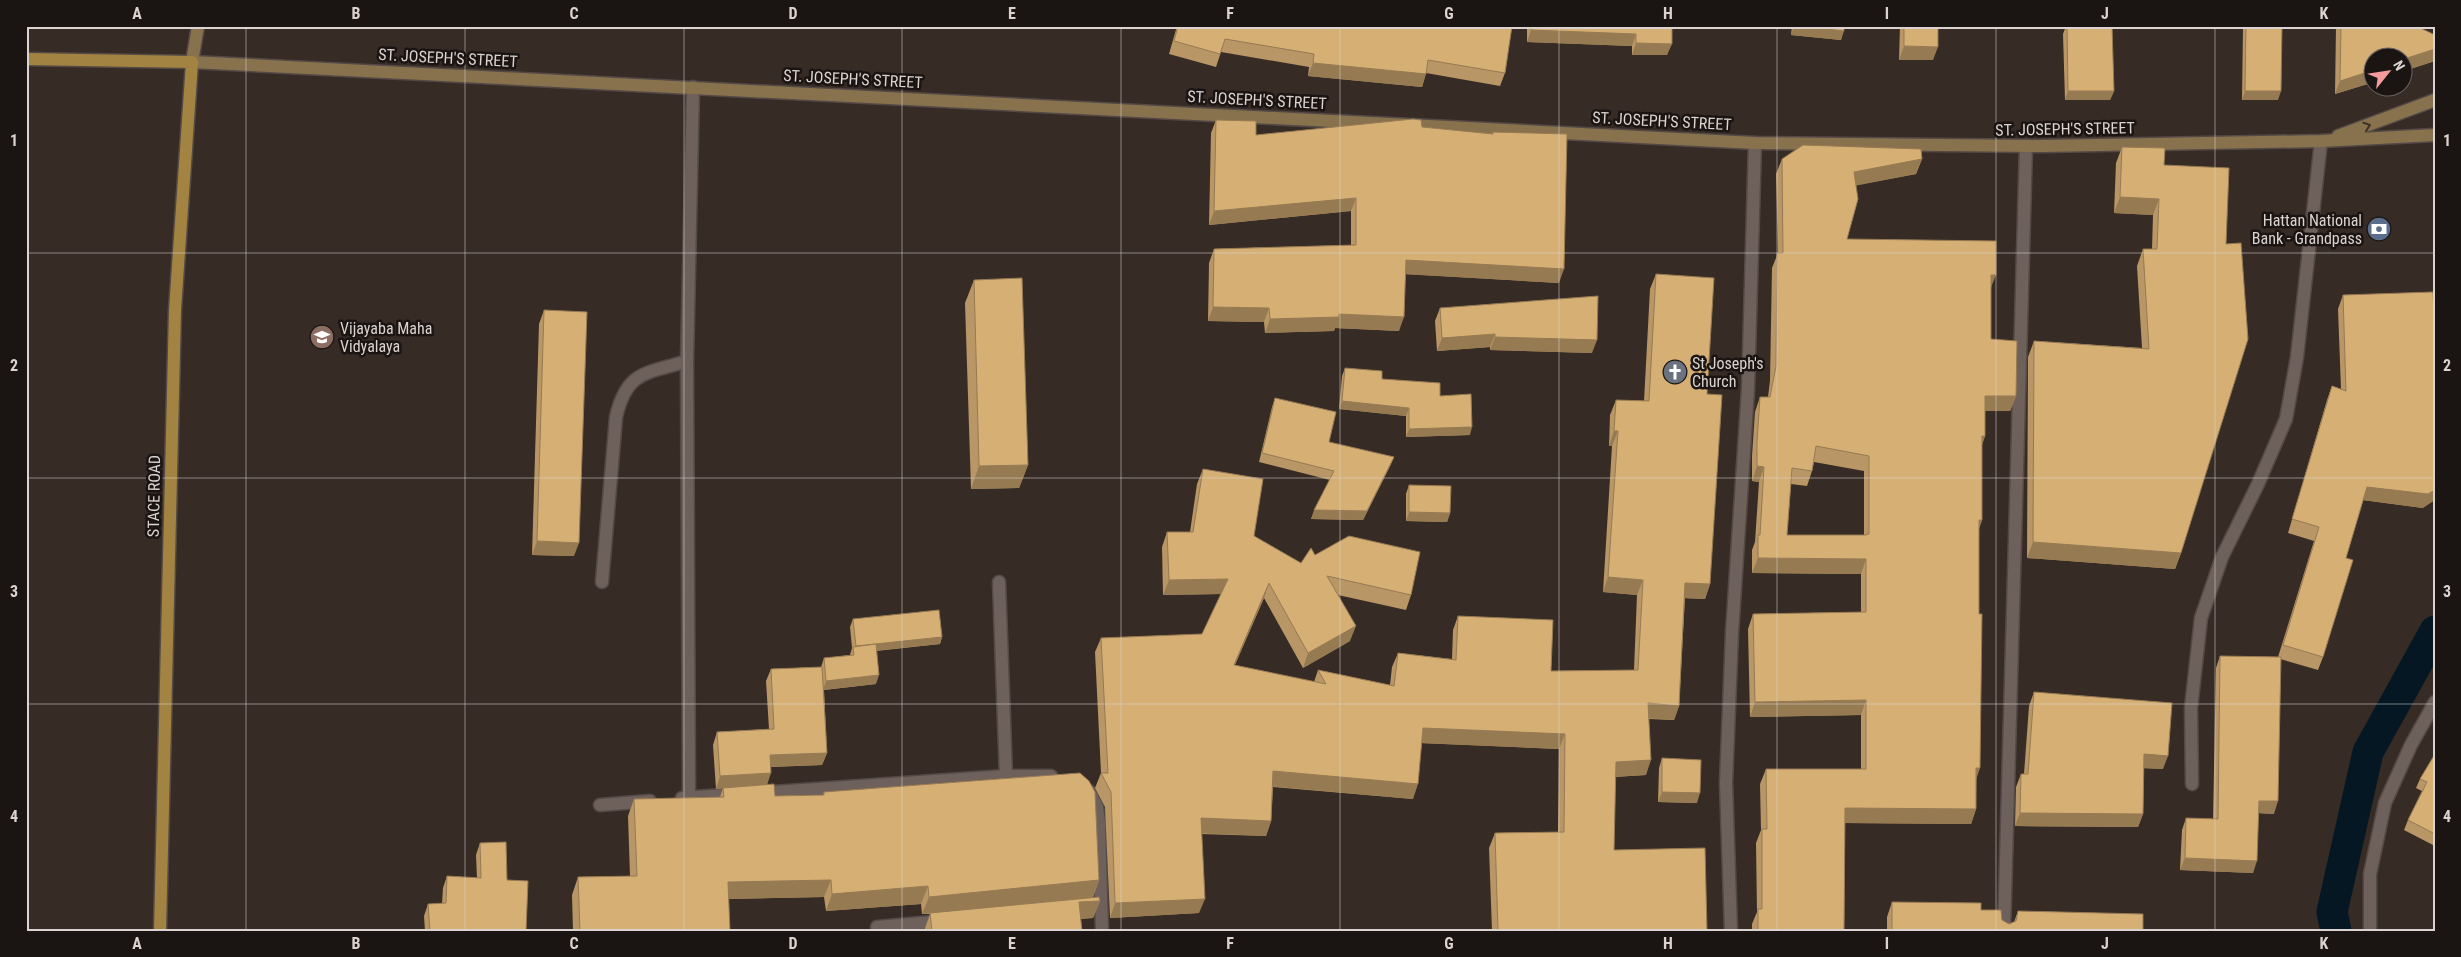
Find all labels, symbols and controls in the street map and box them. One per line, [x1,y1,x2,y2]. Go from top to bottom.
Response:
text: A [132,4,142,23]
text: B [352,4,361,23]
text: C [569,4,579,23]
text: D [788,4,798,23]
text: E [1008,4,1016,23]
text: F [1226,4,1234,23]
text: G [1444,4,1454,23]
text: H [1663,4,1673,23]
text: I [1885,4,1889,23]
text: J [2101,4,2109,23]
text: K [2320,4,2329,23]
street label: ST. JOSEPH'S STREET [378,45,518,71]
north arrow [2364,48,2414,98]
text: N [2390,58,2408,73]
street label: ST. JOSEPH'S STREET [783,66,923,92]
street label: ST. JOSEPH'S STREET [1187,87,1327,113]
street label: ST. JOSEPH'S STREET [1592,108,1732,134]
street label: ST. JOSEPH'S STREET [1995,118,2135,140]
one-way arrow [2363,122,2371,132]
text: 1 [10,131,18,150]
text: 1 [2443,131,2451,150]
place label: Hattan National Bank - Grandpass [2252,211,2362,248]
bank icon: Hattan National Bank - Grandpass [2366,216,2392,242]
place label: Vijayaba Maha Vidyalaya [340,319,432,356]
school or university icon: Vijayaba Maha Vidyalaya [309,324,335,350]
place label: St Joseph's Church [1692,354,1764,391]
text: 2 [10,356,18,375]
text: 2 [2443,356,2451,375]
church icon: St Joseph's Church [1662,359,1688,385]
street label: STACE ROAD [144,455,164,537]
text: 3 [10,582,18,601]
text: 3 [2443,582,2451,601]
text: 4 [10,807,18,826]
text: 4 [2443,807,2451,826]
text: A [132,934,142,953]
text: B [352,934,361,953]
text: C [569,934,579,953]
text: D [788,934,798,953]
text: E [1008,934,1016,953]
text: F [1226,934,1234,953]
text: G [1444,934,1454,953]
text: H [1663,934,1673,953]
text: I [1885,934,1889,953]
text: J [2101,934,2109,953]
text: K [2320,934,2329,953]

